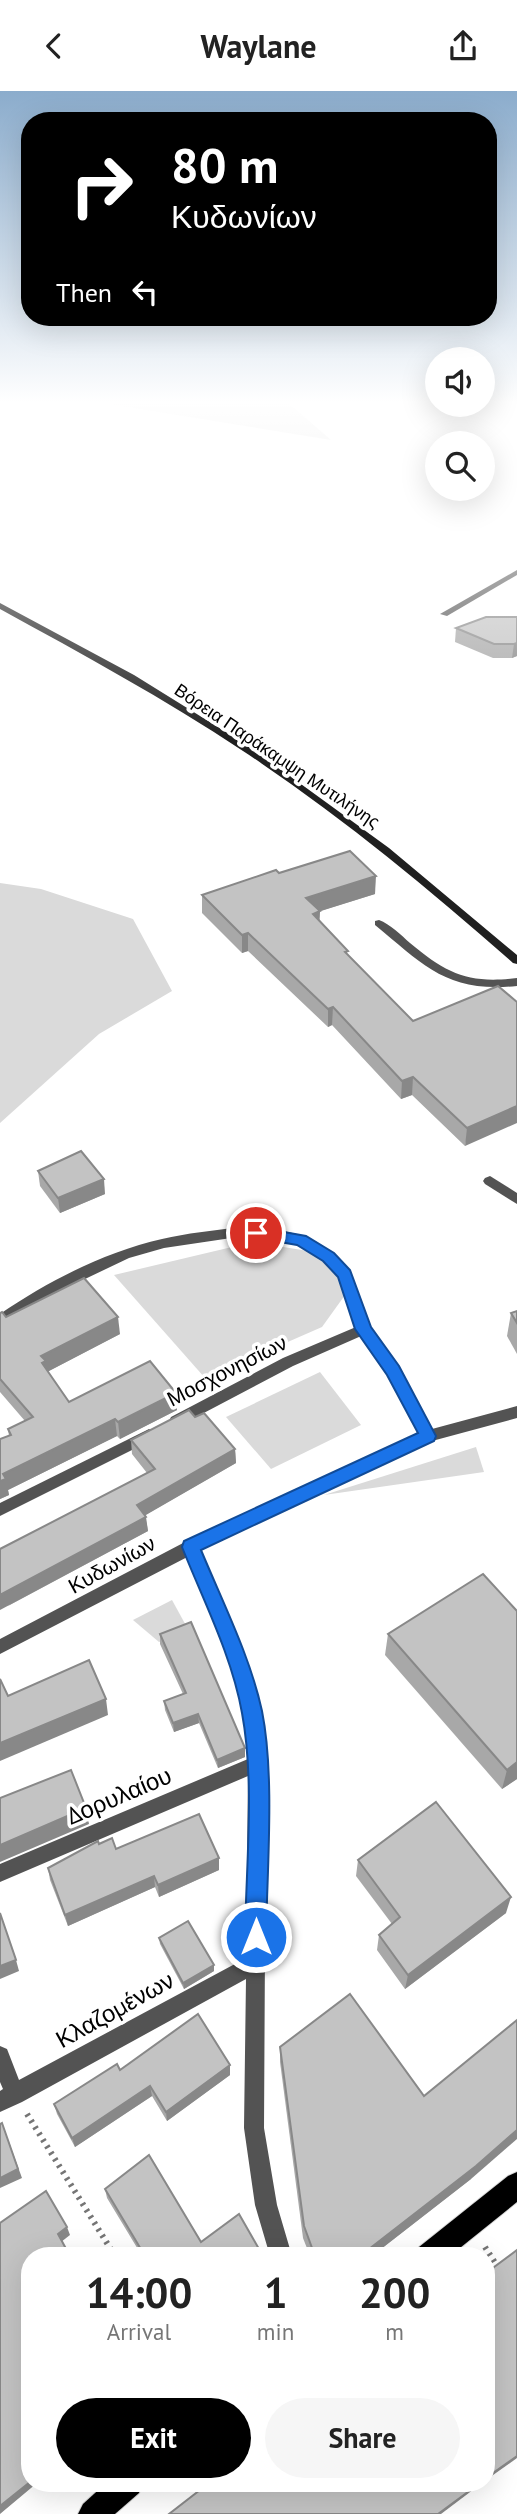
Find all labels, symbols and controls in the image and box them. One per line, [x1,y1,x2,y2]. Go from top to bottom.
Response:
text: Waylane [200,25,317,67]
icon: back [35,27,73,65]
icon: share [444,27,482,65]
text: 80 m [171,133,278,197]
icon: right [56,140,147,231]
text: Κυδωνίων [171,195,317,237]
icon: left [126,273,164,311]
text: Then [56,276,112,309]
map controls [425,347,495,501]
button: sound [425,347,495,417]
button: search [425,431,495,501]
street label: Βόρεια Παράκαμψη Μυτιλήνης [170,678,385,833]
pin [226,1203,286,1263]
icon: arrive [237,1214,275,1252]
street label: Μοσχονησίων [162,1329,291,1412]
street label: Κυδωνίων [63,1530,160,1600]
street label: Δορυλαίου [62,1760,176,1832]
position arrow [219,1900,293,1974]
street label: Κλαζομένων [50,1964,179,2055]
text: 14:00 [86,2265,192,2320]
text: 1 [264,2265,287,2320]
text: 200 [359,2265,430,2320]
text: Arrival [107,2317,171,2346]
text: min [257,2317,294,2346]
text: m [385,2317,404,2346]
button: Exit [56,2398,251,2478]
button: Share [265,2398,460,2478]

